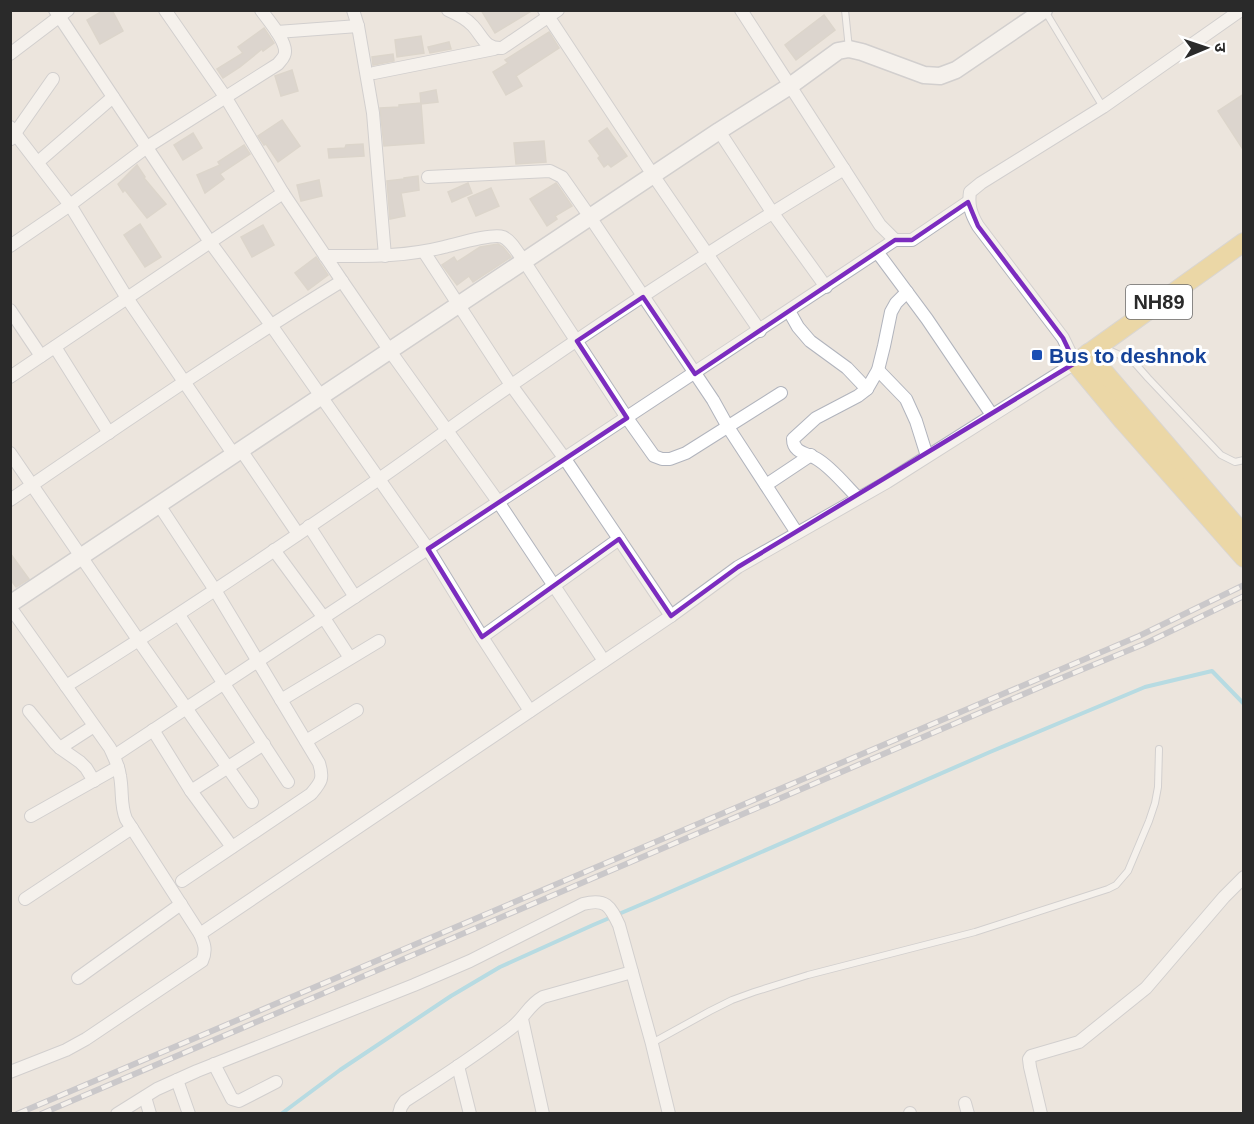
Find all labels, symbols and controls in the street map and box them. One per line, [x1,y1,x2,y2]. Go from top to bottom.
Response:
north arrow [1176,18,1236,78]
text: उ [1212,43,1229,53]
road number: NH89 [1126,285,1192,319]
place label: Bus to deshnok [1049,344,1207,367]
marker: Bus to deshnok [1030,348,1044,362]

